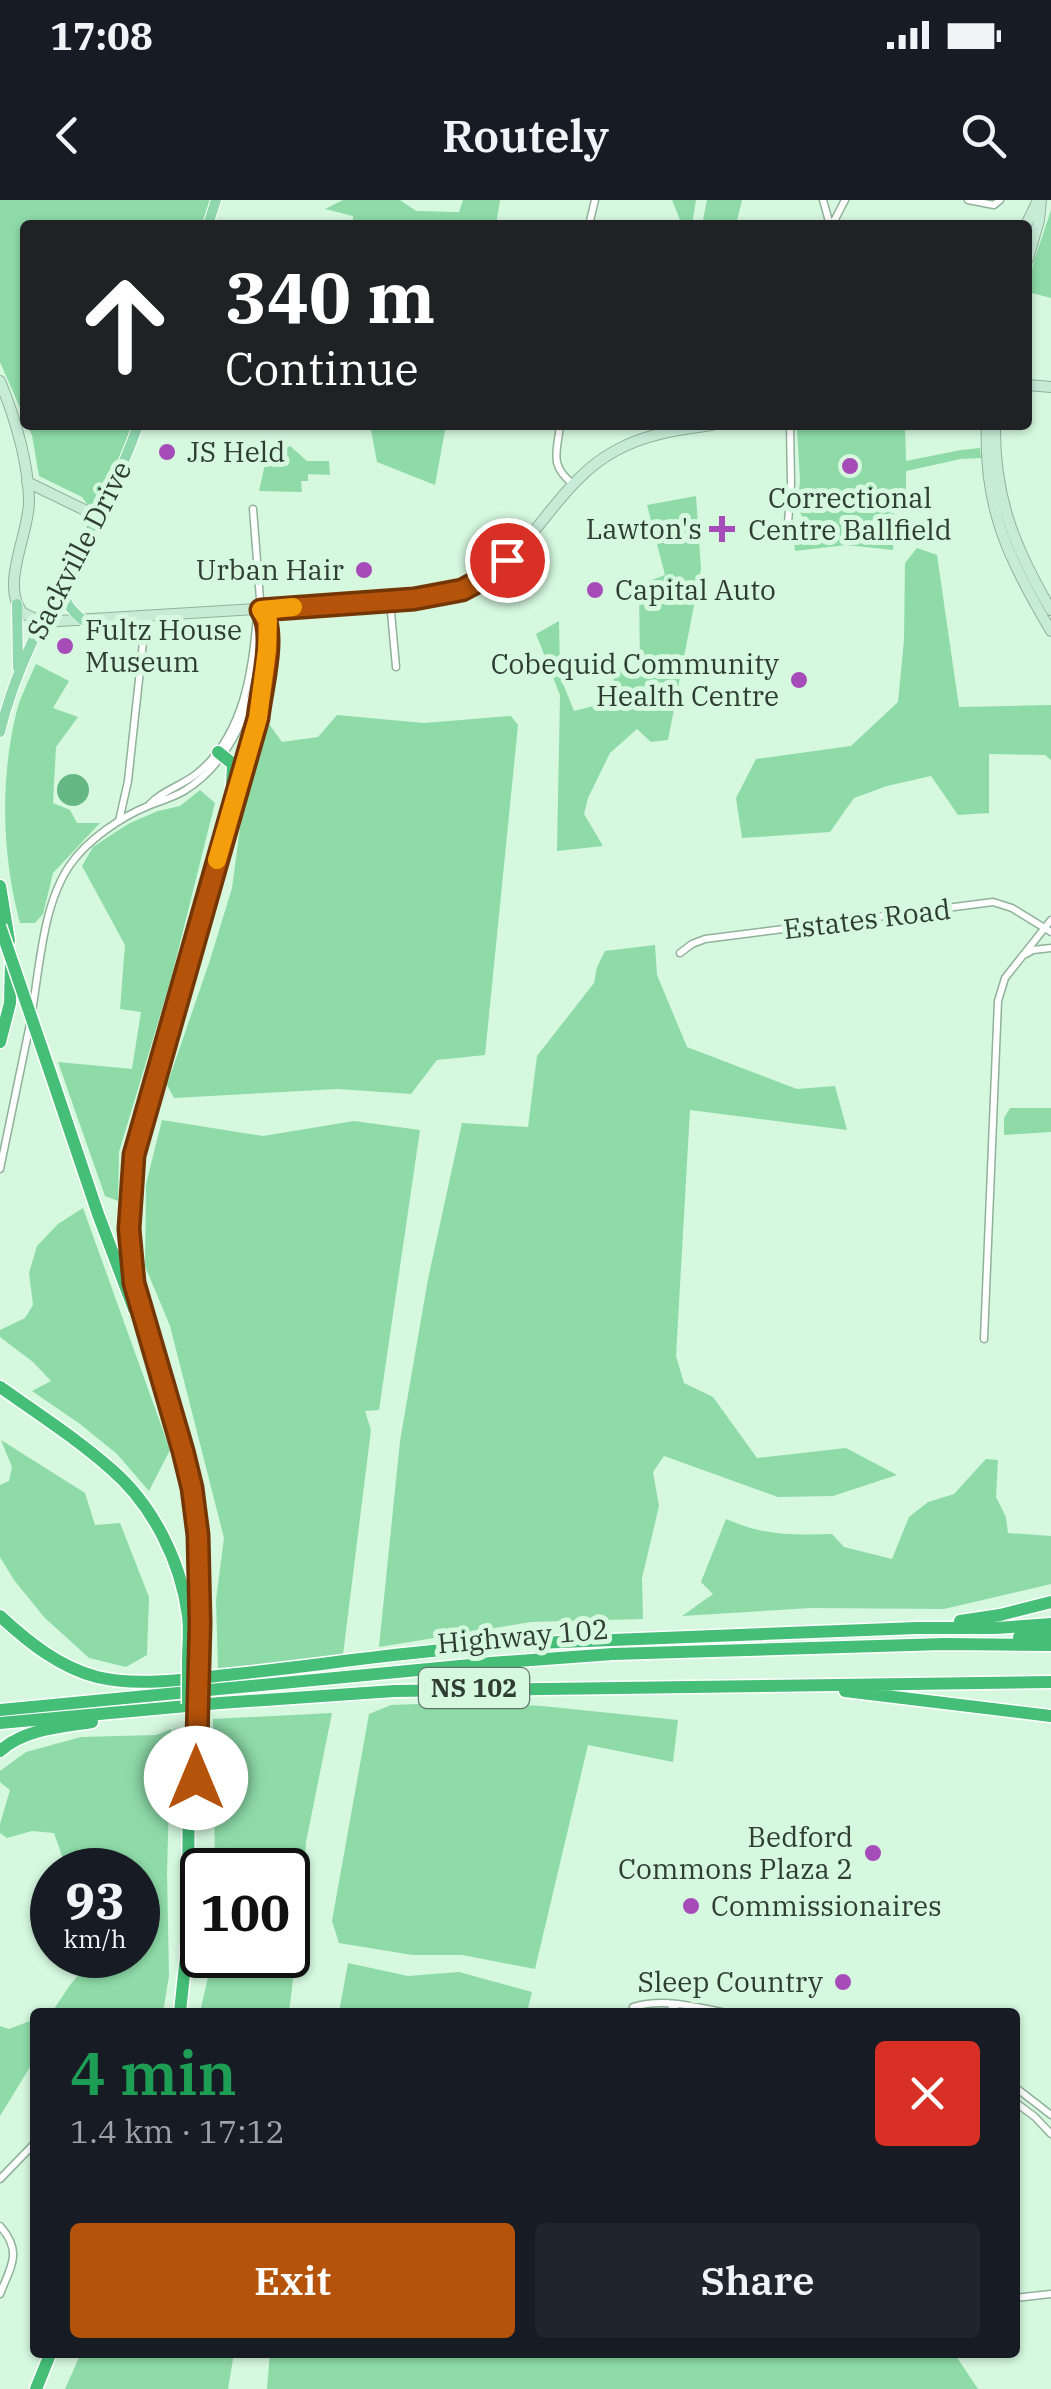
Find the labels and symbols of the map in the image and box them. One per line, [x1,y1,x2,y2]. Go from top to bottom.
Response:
place label: JS Held [187,433,285,470]
marker: JS Held [156,441,178,463]
street label: Sackville Drive [18,454,139,645]
marker: Correctional Centre Ballfield [839,455,861,477]
place label: Correctional Centre Ballfield [748,479,952,548]
place label: Lawton's [586,510,702,547]
pin [465,518,550,603]
marker: Lawton's [711,518,733,540]
place label: Urban Hair [196,551,345,588]
marker: Urban Hair [353,559,375,581]
place label: Capital Auto [615,571,776,608]
marker: Capital Auto [584,579,606,601]
place label: Fultz House Museum [85,611,242,680]
marker: Fultz House Museum [54,635,76,657]
place label: Cobequid Community Health Centre [491,645,779,714]
marker: Cobequid Community Health Centre [788,669,810,691]
street label: Estates Road [781,890,953,947]
street label: Highway 102 [436,1610,610,1661]
road number: NS 102 [419,1668,529,1708]
position arrow [144,1726,248,1830]
place label: Bedford Commons Plaza 2 [618,1818,853,1887]
marker: Bedford Commons Plaza 2 [862,1842,884,1864]
speed limit sign: 100 [180,1848,310,1978]
place label: Commissionaires [711,1887,942,1924]
marker: Commissionaires [680,1895,702,1917]
place label: Sleep Country [637,1963,823,2000]
marker: Sleep Country [832,1971,854,1993]

